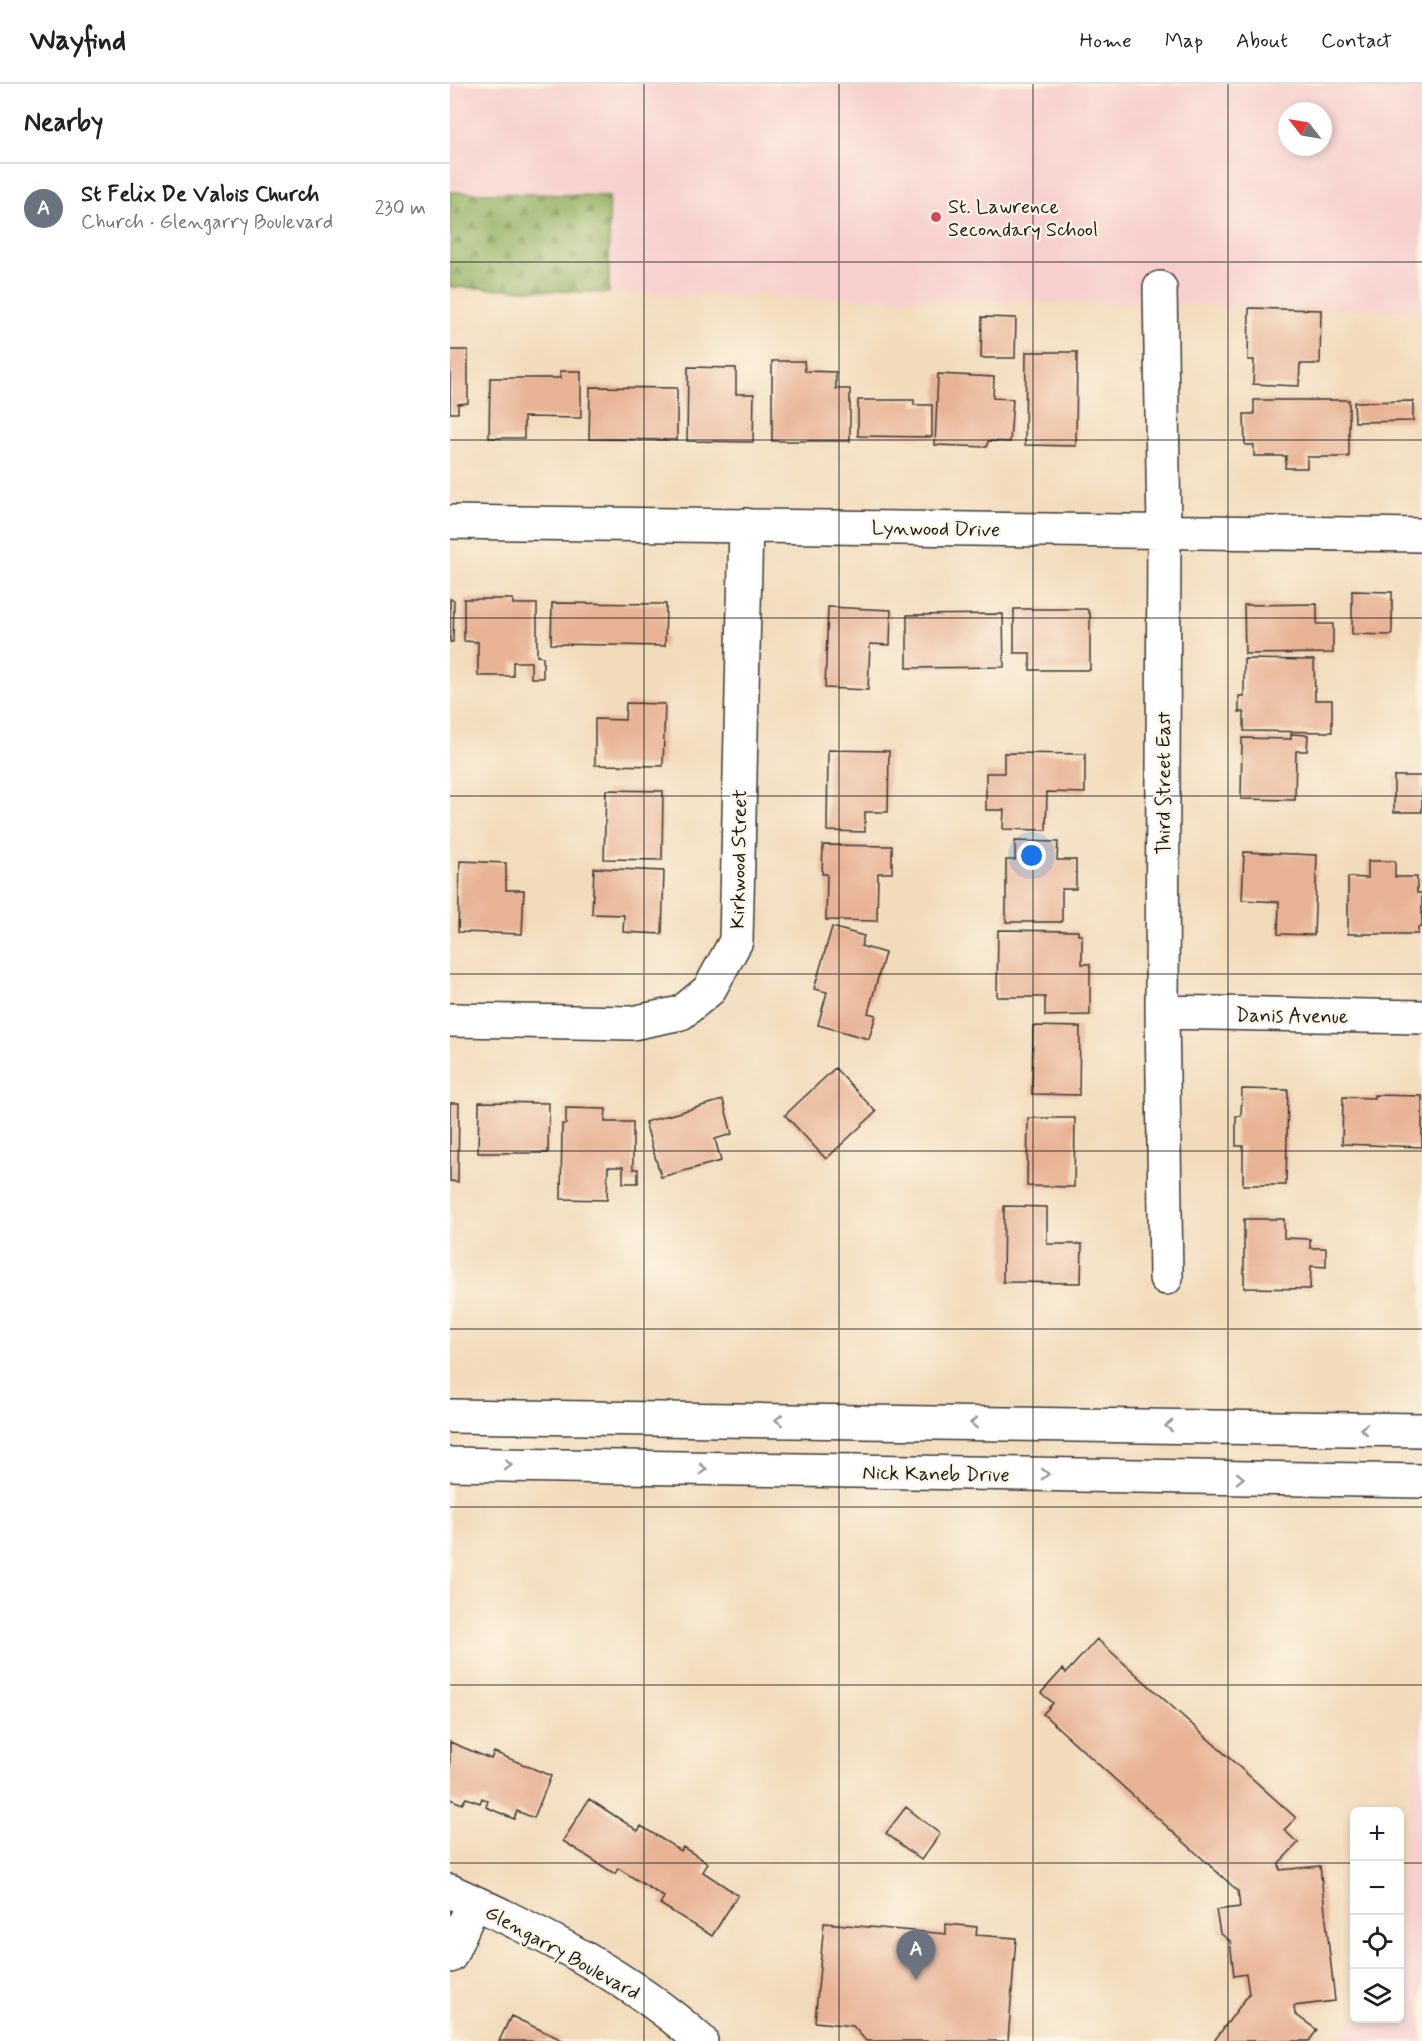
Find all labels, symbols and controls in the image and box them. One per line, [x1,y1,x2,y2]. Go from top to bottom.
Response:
text: Wayfind [30,23,126,60]
text: Home [1080,27,1132,55]
text: Map [1165,27,1203,55]
text: About [1236,27,1288,55]
text: Contact [1321,27,1392,55]
north arrow [1278,102,1332,156]
text: Nearby [24,106,103,140]
text: St Felix De Valois Church [81,181,319,209]
place label: St. Lawrence Secondary School [948,194,1098,244]
text: A [37,195,50,222]
text: 230 m [374,195,426,222]
text: Church · Glengarry Boulevard [81,209,333,236]
marker: St. Lawrence Secondary School [929,210,943,224]
street label: Lynwood Drive [871,515,1000,544]
street label: Third Street East [1151,711,1178,855]
street label: Kirkwood Street [725,789,754,929]
your location [1017,841,1046,870]
street label: Danis Avenue [1235,1002,1349,1031]
one-way arrow [774,1414,783,1427]
one-way arrow [969,1417,978,1429]
one-way arrow [1164,1420,1173,1432]
one-way arrow [1359,1423,1368,1435]
one-way arrow [504,1459,513,1471]
street label: Nick Kaneb Drive [862,1460,1010,1489]
one-way arrow [699,1462,708,1475]
one-way arrow [1041,1468,1050,1481]
one-way arrow [1236,1472,1245,1484]
map controls [1350,1807,1404,2023]
button: + [1350,1807,1404,1861]
button: − [1350,1861,1404,1915]
street label: Glengarry Boulevard [480,1899,645,2007]
button: locate [1350,1915,1404,1969]
pin: A [896,1930,936,1980]
button: layers [1350,1969,1404,2023]

